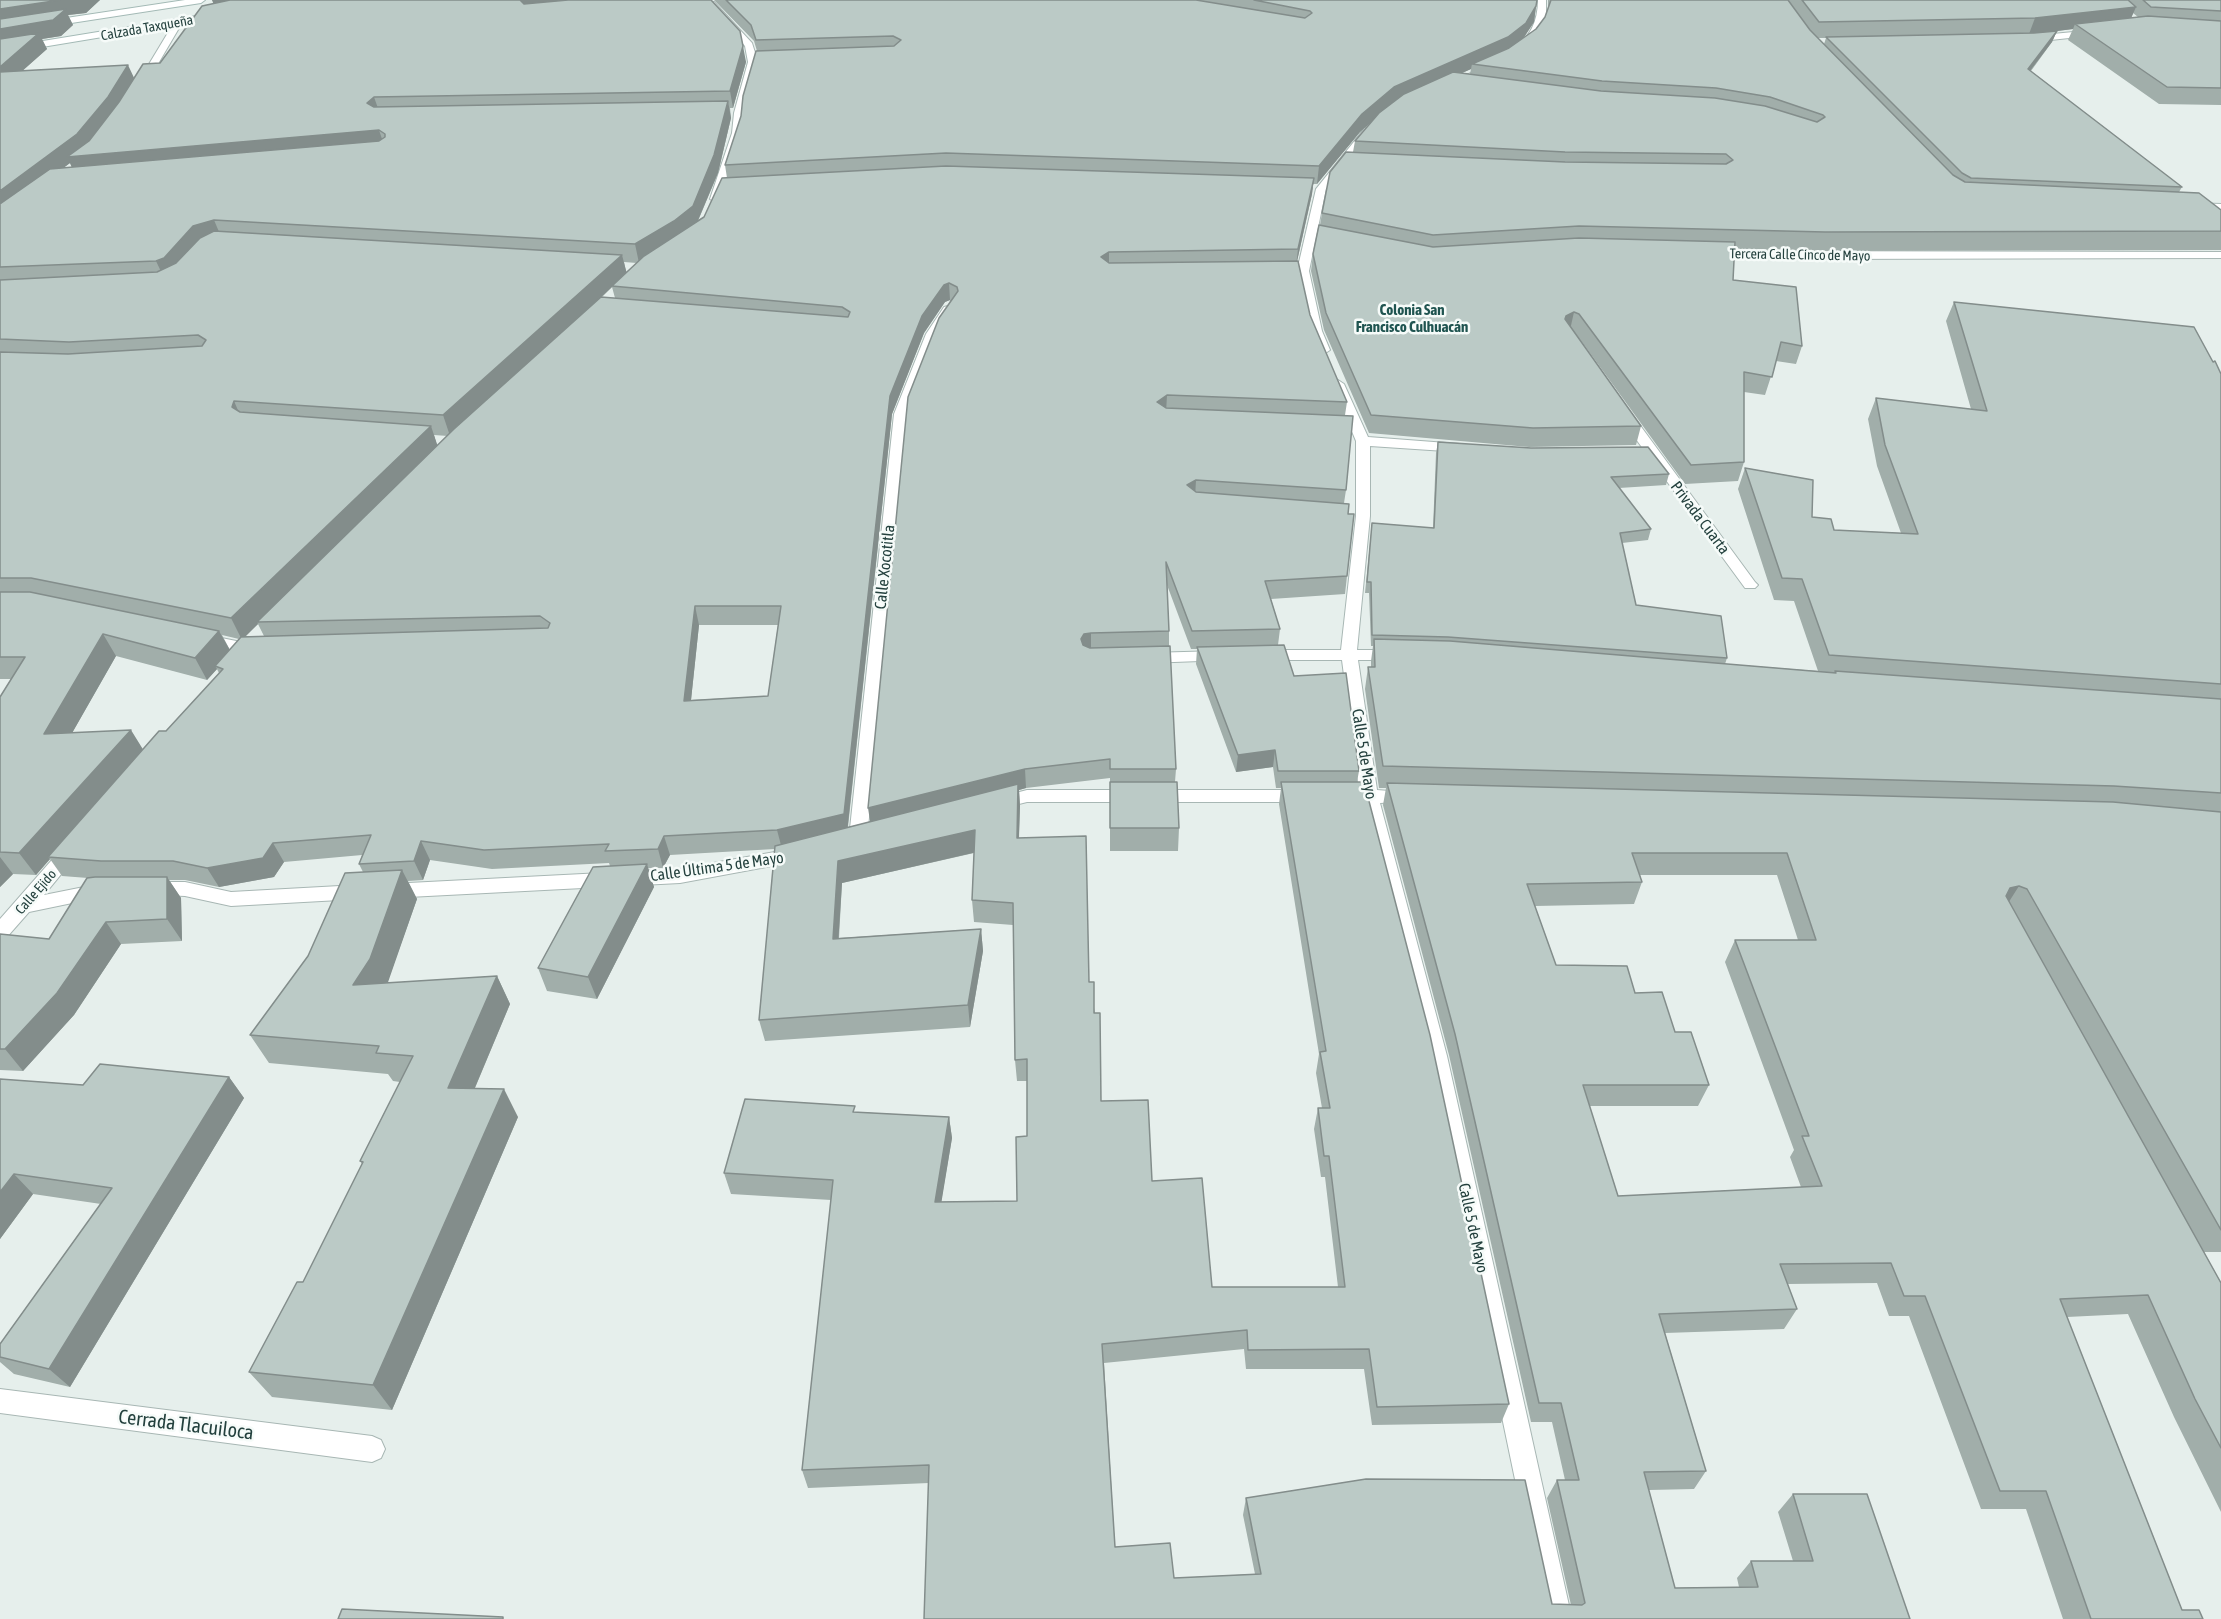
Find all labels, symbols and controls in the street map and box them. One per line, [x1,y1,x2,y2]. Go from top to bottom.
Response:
street label: Calzada Taxqueña [100,12,194,44]
street label: Tercera Calle Cinco de Mayo [1729,245,1871,265]
district label: Colonia San Francisco Culhuacán [1356,301,1468,336]
street label: Privada Cuarta [1666,478,1734,558]
street label: Calle Xocotitla [871,524,899,610]
street label: Calle 5 de Mayo [1347,707,1381,801]
street label: Calle Última 5 de Mayo [649,848,785,886]
street label: Calle Ejido [12,866,60,918]
street label: Calle 5 de Mayo [1454,1181,1492,1275]
street label: Cerrada Tlacuiloca [117,1405,255,1445]

